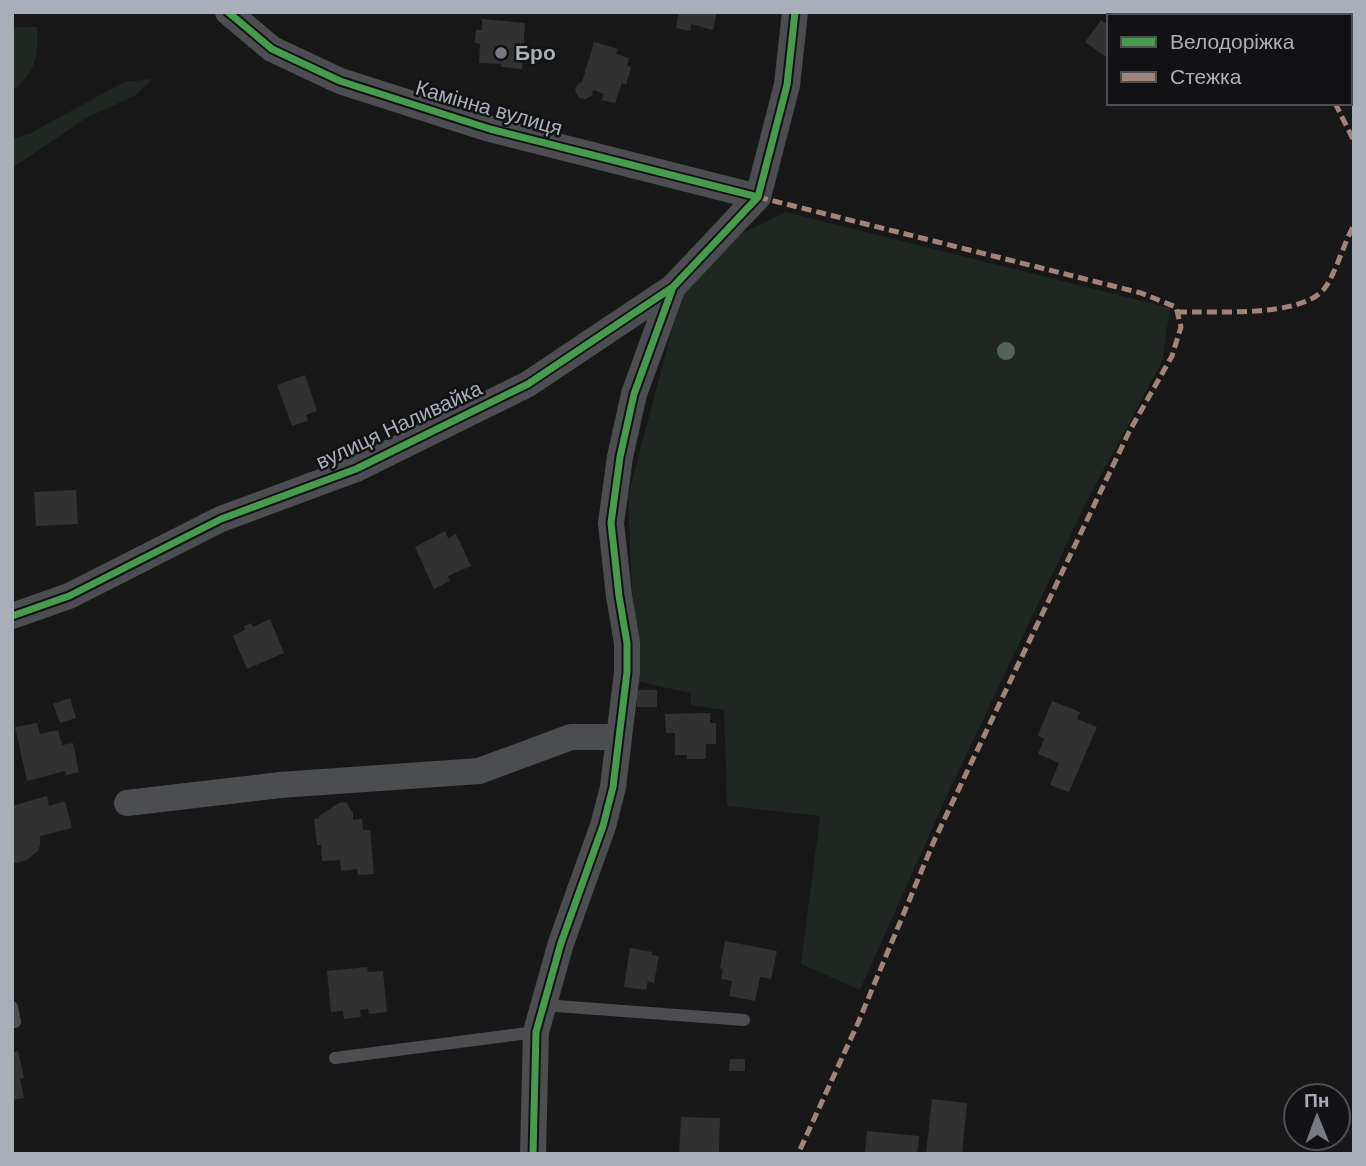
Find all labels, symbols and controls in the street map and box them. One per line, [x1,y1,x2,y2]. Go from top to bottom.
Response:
legend [1107,14,1352,105]
text: Велодоріжка [1170,28,1295,56]
place label: Бро [515,39,556,67]
marker: Бро [493,45,509,61]
text: Стежка [1170,63,1242,91]
street label: Камінна вулиця [412,74,566,142]
street label: вулиця Наливайка [311,374,487,476]
north arrow [1282,1082,1352,1152]
text: Пн [1304,1088,1329,1113]

